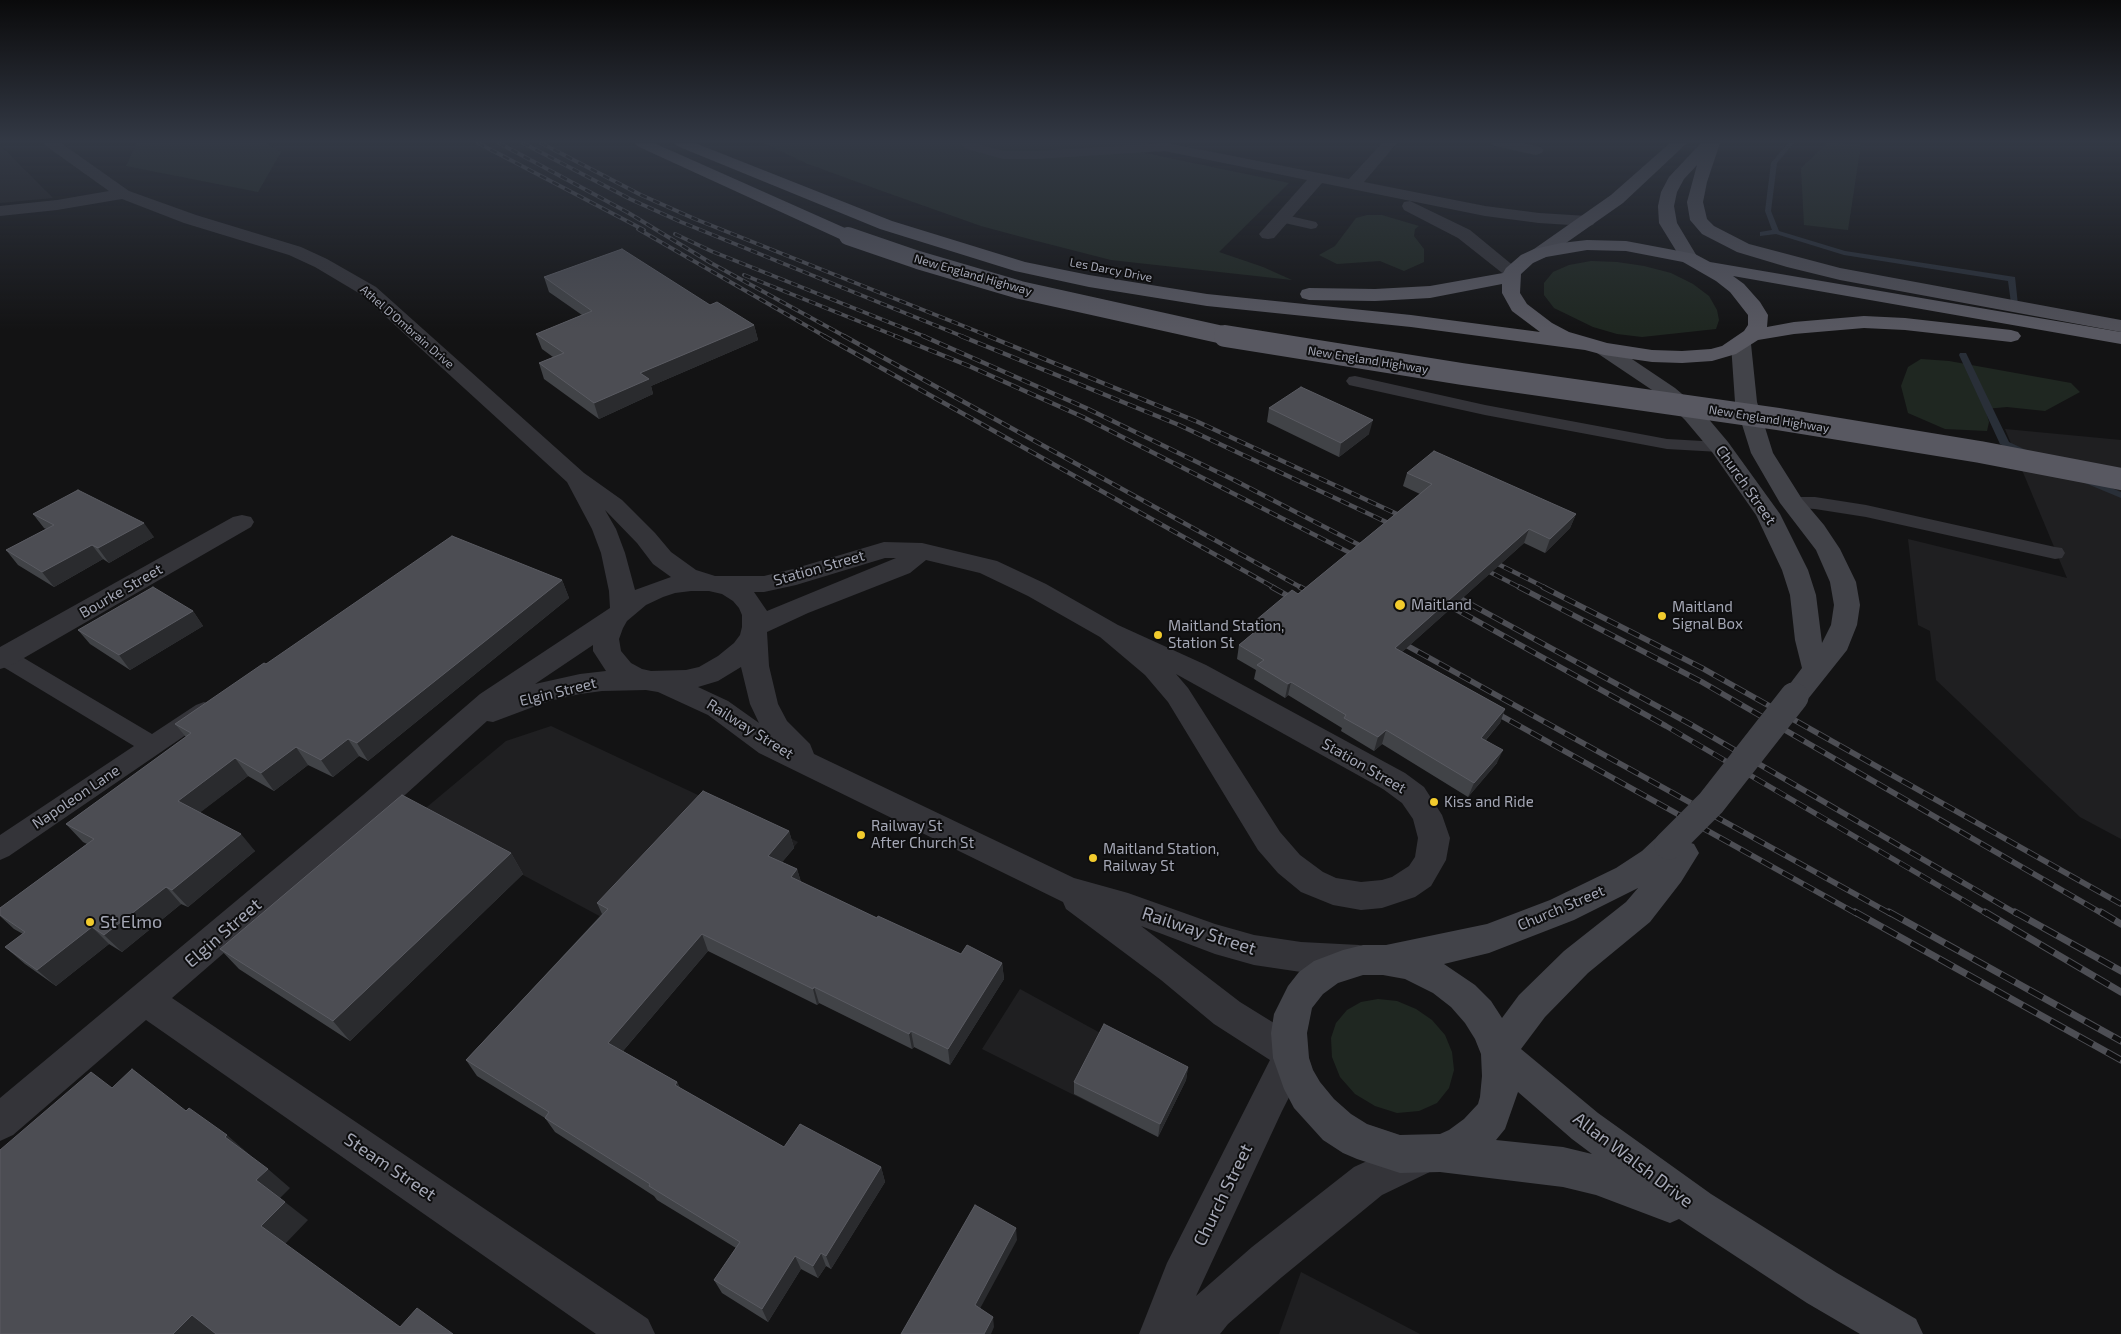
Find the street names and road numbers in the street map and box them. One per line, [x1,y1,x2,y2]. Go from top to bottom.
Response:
street label: New England Highway [912,251,1034,299]
street label: Les Darcy Drive [1068,255,1154,285]
street label: Athel D'Ombrain Drive [357,282,457,372]
street label: New England Highway [1307,343,1429,377]
street label: New England Highway [1708,402,1830,436]
street label: Church Street [1712,442,1780,528]
street label: Station Street [771,546,867,590]
street label: Bourke Street [76,560,166,622]
street label: Elgin Street [518,674,598,710]
street label: Railway Street [703,695,797,763]
street label: Station Street [1319,735,1409,797]
street label: Napoleon Lane [29,761,123,833]
street label: Church Street [1515,882,1607,934]
street label: Elgin Street [180,894,266,972]
street label: Railway Street [1139,902,1259,960]
street label: Allan Walsh Drive [1569,1108,1697,1212]
street label: Steam Street [340,1128,440,1206]
street label: Church Street [1189,1140,1257,1250]

